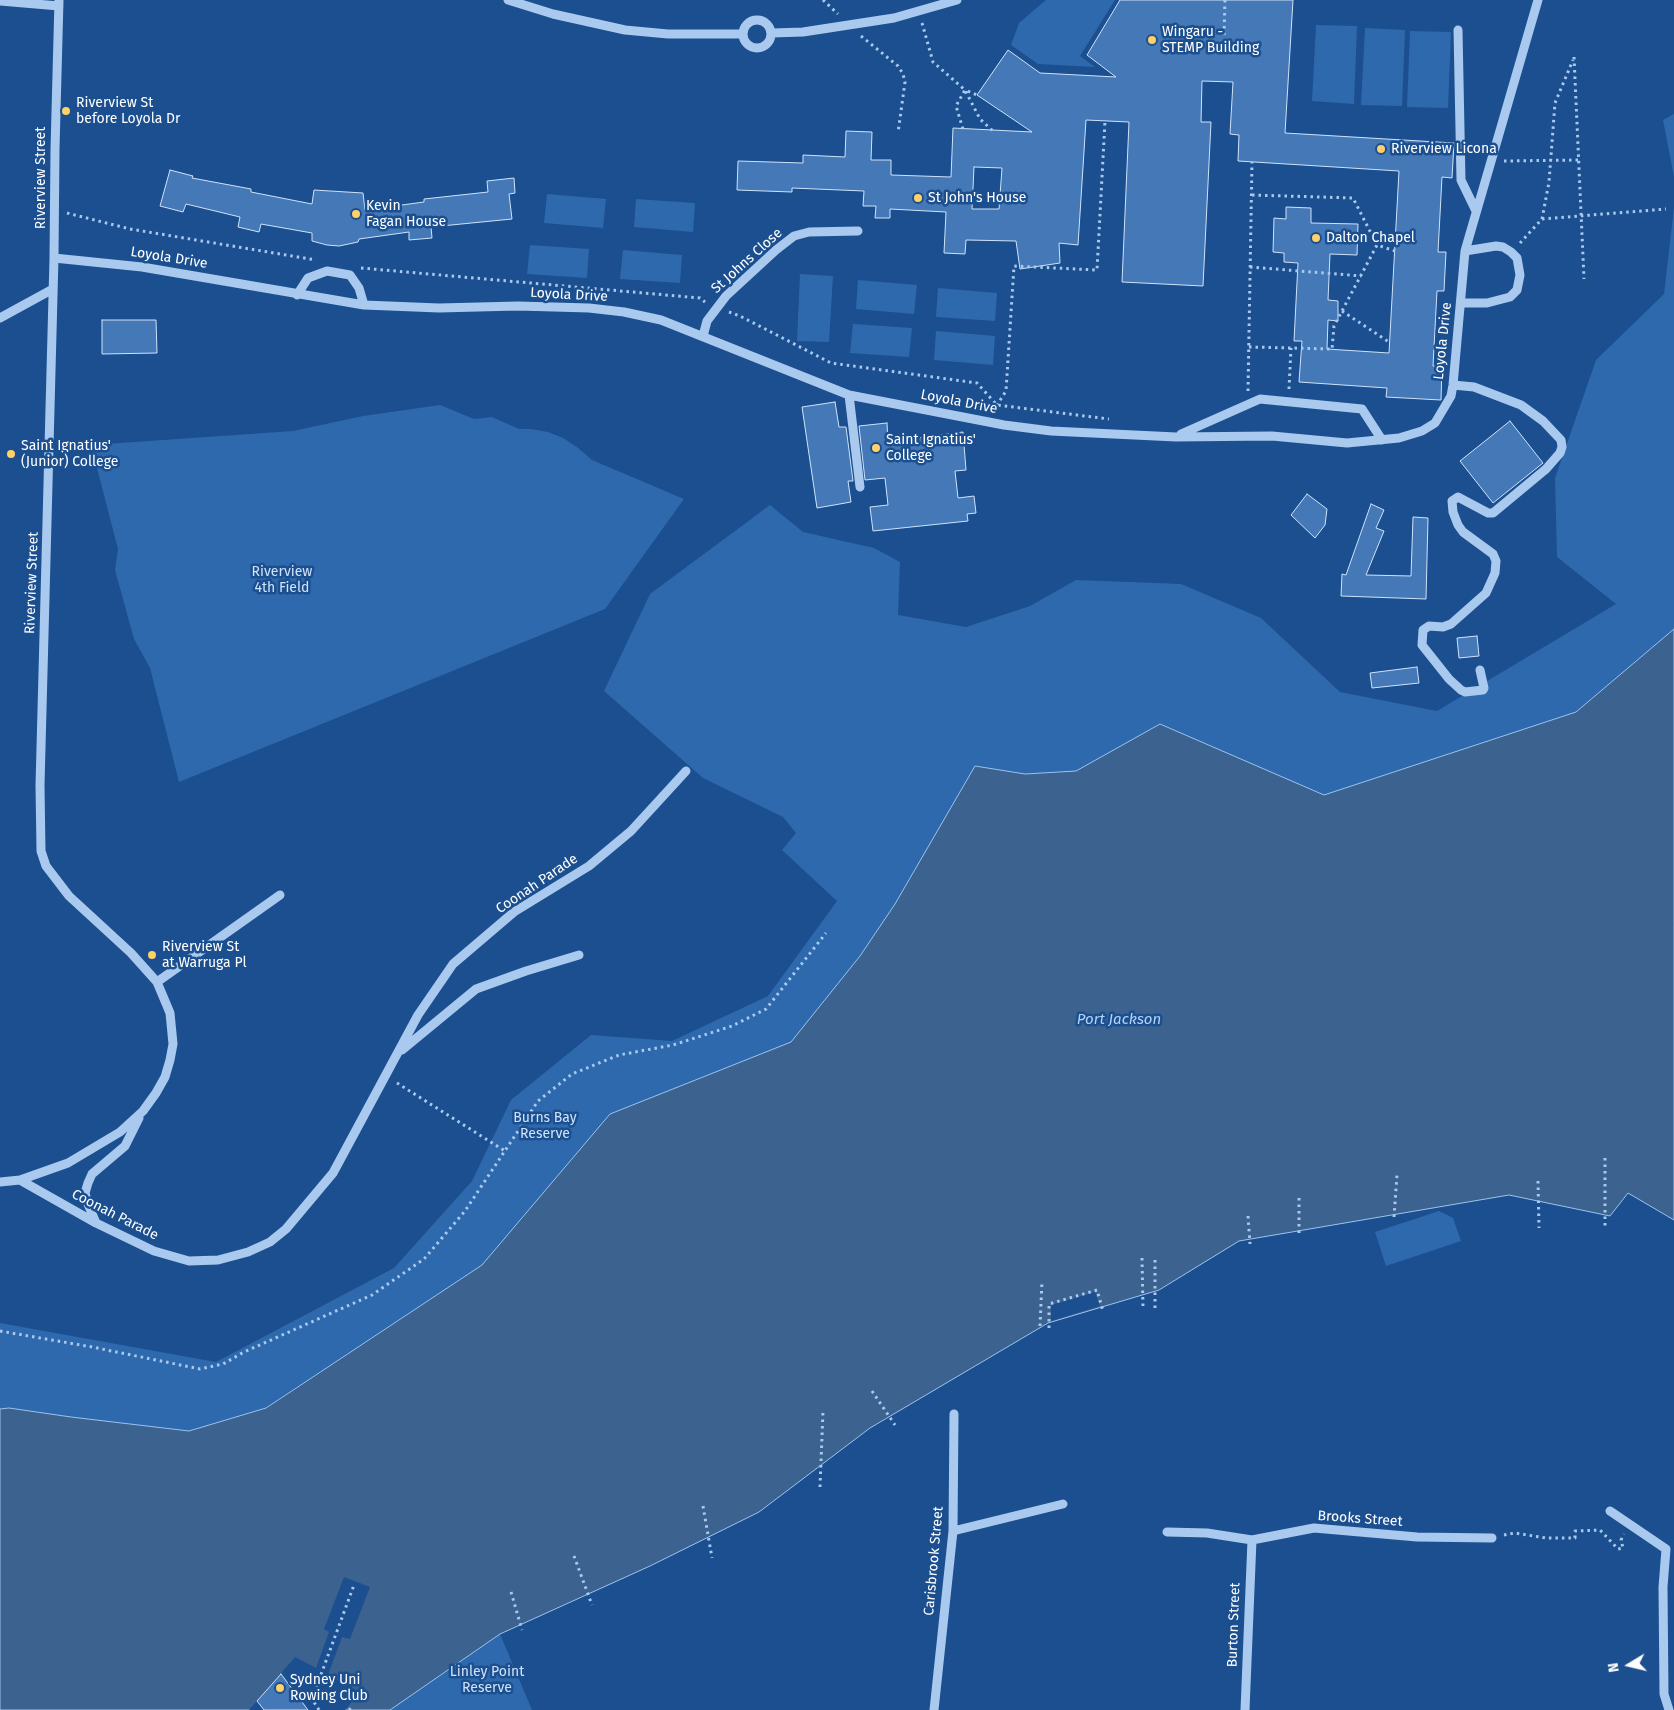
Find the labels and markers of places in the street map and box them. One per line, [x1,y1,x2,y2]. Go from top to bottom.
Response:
place label: Wingaru - STEMP Building [1162,24,1259,56]
marker: Wingaru - STEMP Building [1146,34,1158,46]
place label: Riverview St before Loyola Dr [76,95,181,128]
marker: Riverview St before Loyola Dr [60,105,72,117]
place label: Riverview Licona [1391,141,1497,157]
marker: Riverview Licona [1375,143,1387,155]
place label: St John's House [928,190,1026,206]
marker: St John's House [912,192,924,204]
place label: Kevin Fagan House [366,198,446,230]
marker: Kevin Fagan House [350,208,362,220]
place label: Dalton Chapel [1326,230,1415,246]
marker: Dalton Chapel [1310,232,1322,244]
place label: Saint Ignatius' College [886,432,976,464]
place label: Saint Ignatius' (Junior) College [21,438,118,471]
marker: Saint Ignatius' College [870,442,882,454]
marker: Saint Ignatius' (Junior) College [5,448,17,460]
place label: Riverview St at Warruga Pl [162,939,247,972]
marker: Riverview St at Warruga Pl [146,949,158,961]
place label: Sydney Uni Rowing Club [290,1672,368,1704]
marker: Sydney Uni Rowing Club [274,1682,286,1694]

